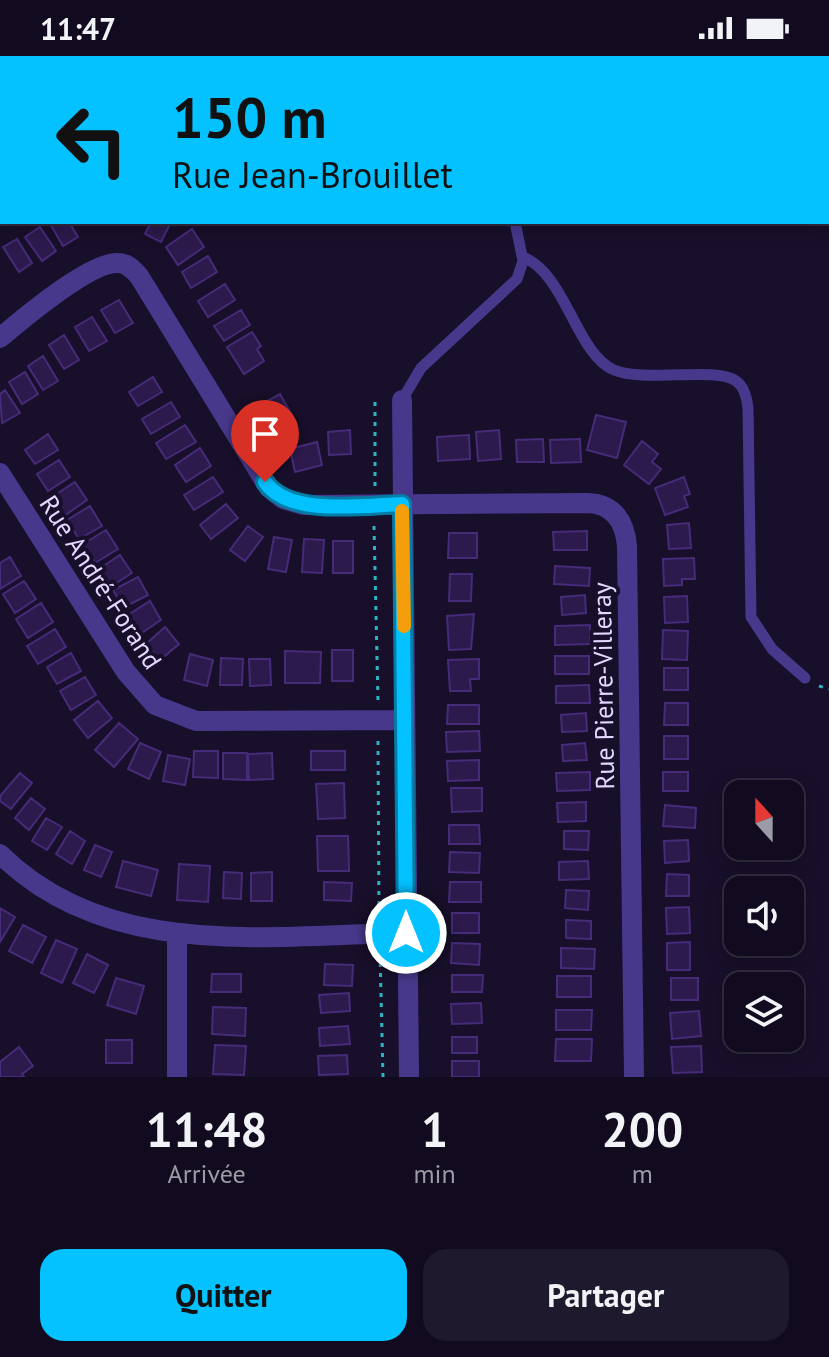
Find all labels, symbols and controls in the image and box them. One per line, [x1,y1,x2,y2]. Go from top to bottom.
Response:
text: 11:47 [40,9,116,48]
text: 150 m [172,81,327,153]
icon: left [40,88,144,192]
text: Rue Jean-Brouillet [172,151,453,198]
pin [231,400,299,482]
icon: arrive [243,412,287,456]
street label: Rue André-Forand [33,489,169,675]
street label: Rue Pierre-Villeray [585,582,621,790]
north arrow [724,780,804,860]
map controls [724,780,804,1052]
button: sound [724,876,804,956]
position arrow [364,891,448,975]
button: layers [724,972,804,1052]
text: 11:48 [146,1098,268,1160]
text: 1 [421,1098,448,1160]
text: 200 [602,1098,683,1160]
text: Arrivée [168,1157,246,1190]
text: min [413,1157,456,1190]
text: m [632,1157,653,1190]
button: Quitter [40,1249,407,1341]
button: Partager [423,1249,789,1341]

